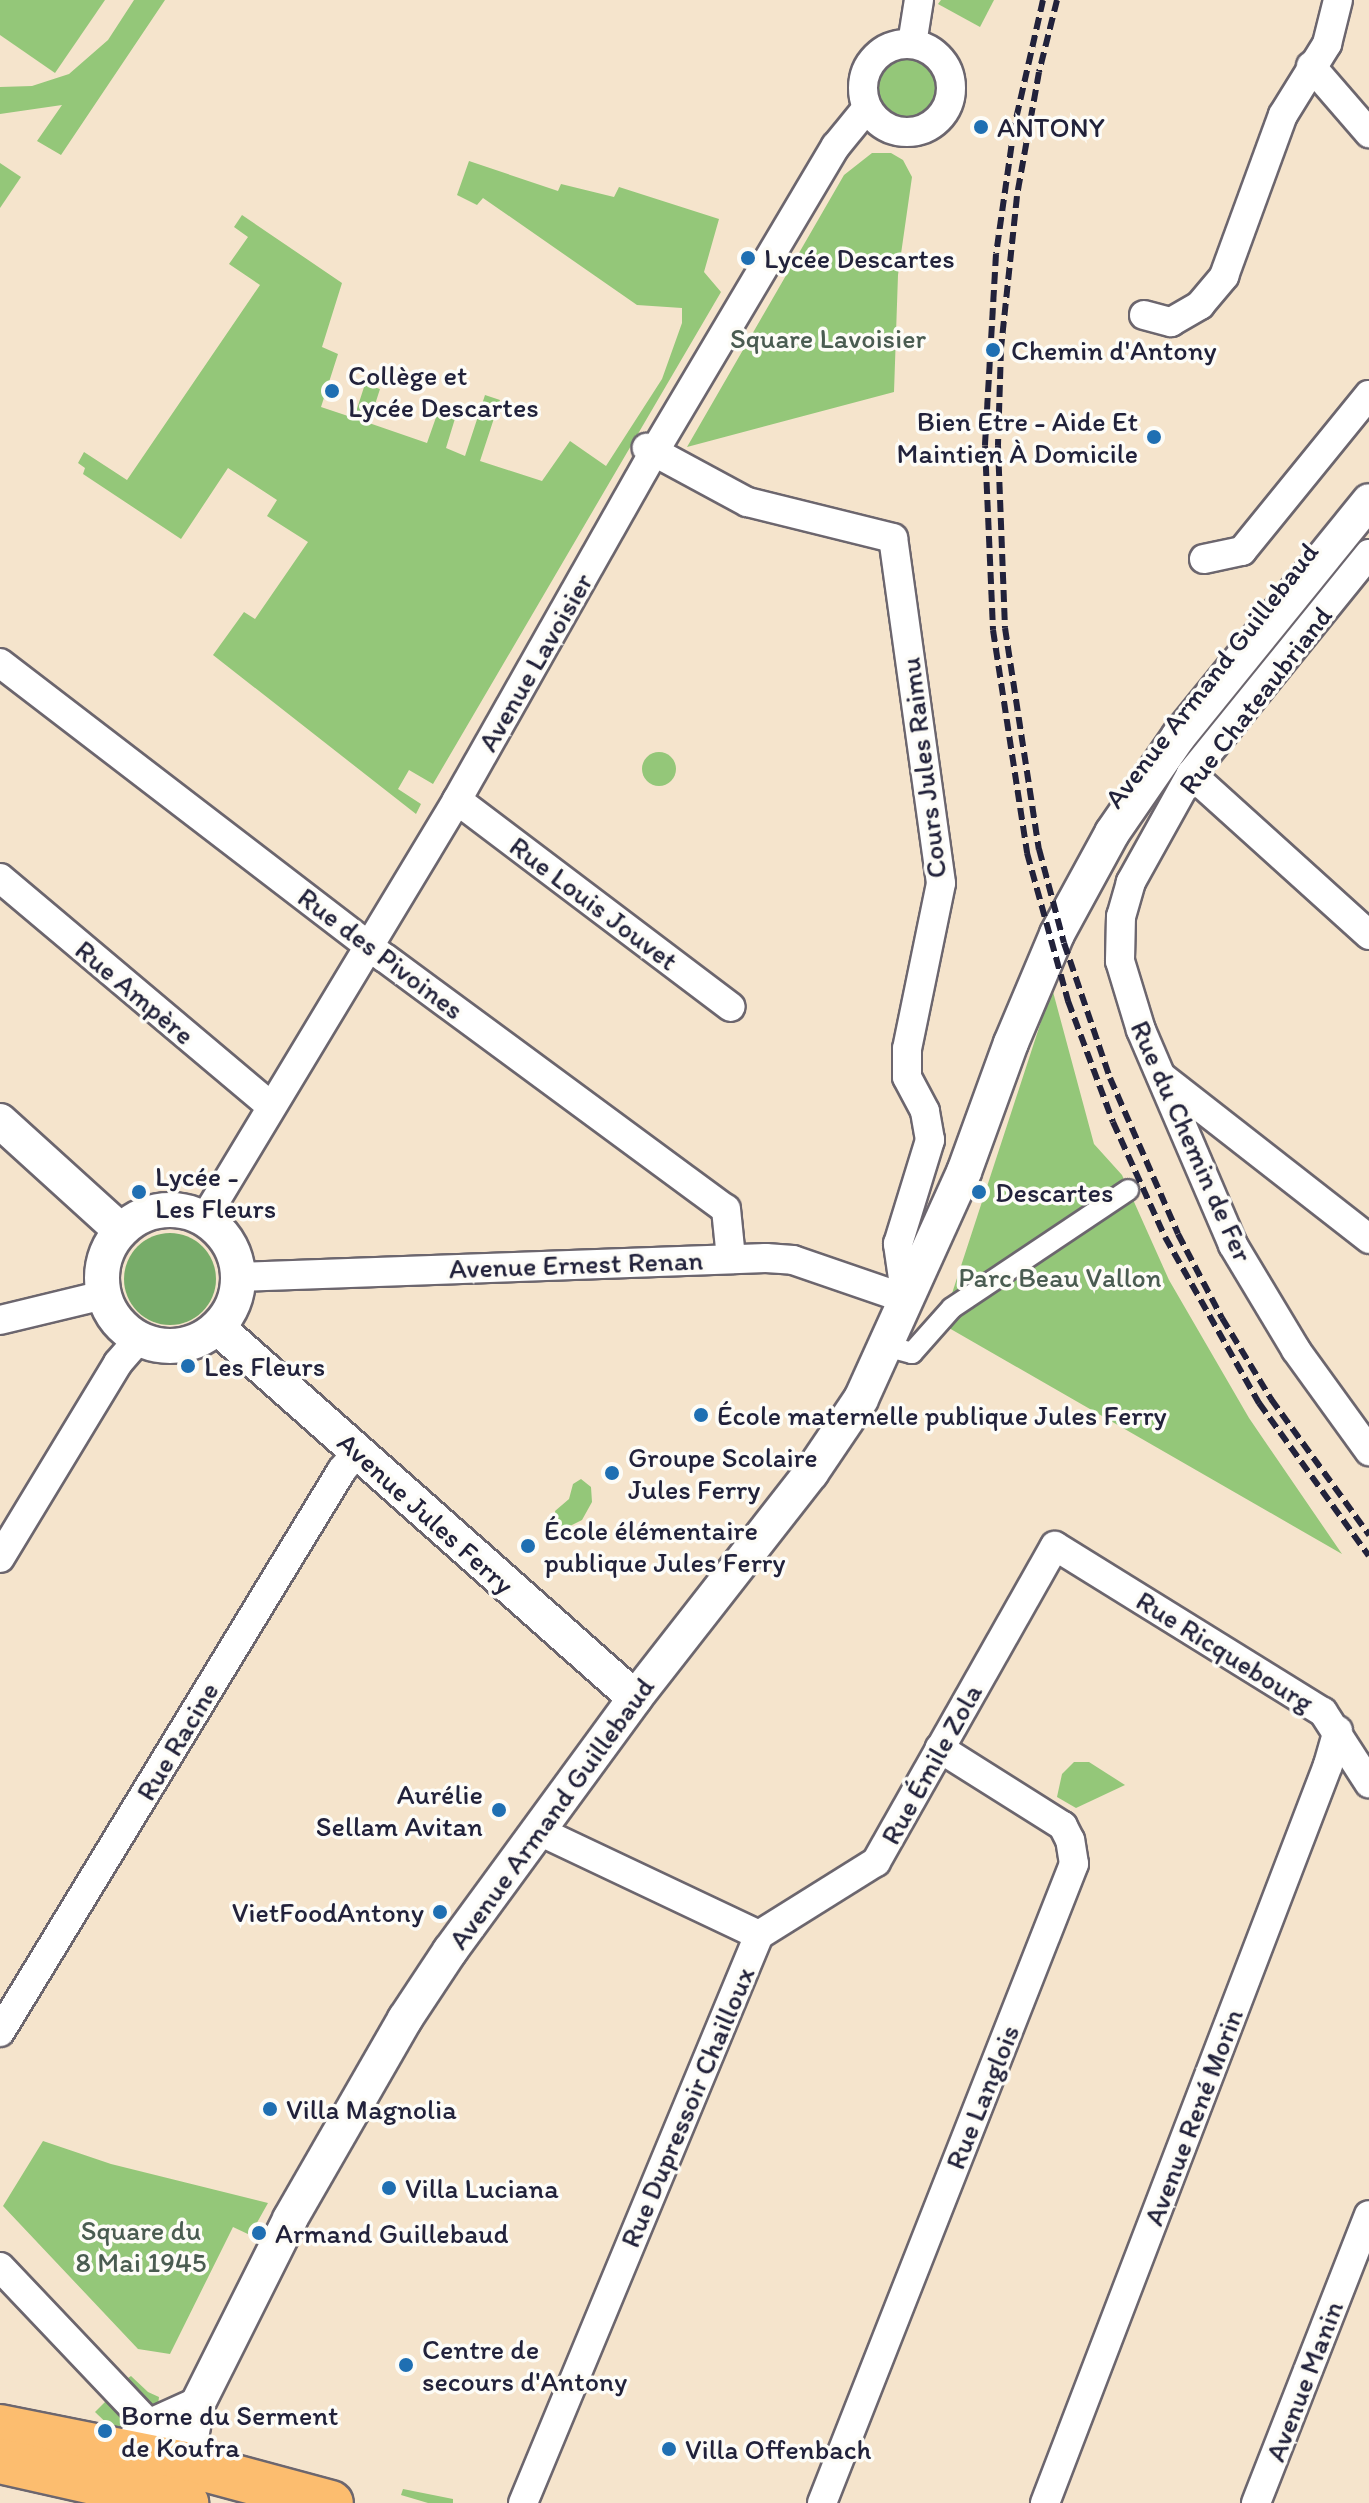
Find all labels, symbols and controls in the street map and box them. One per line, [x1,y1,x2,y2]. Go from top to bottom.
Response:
place label: ANTONY [997,110,1105,144]
marker: ANTONY [972,118,990,136]
place label: Lycée Descartes [764,241,955,275]
marker: Lycée Descartes [739,249,757,267]
park label: Square Lavoisier [730,321,926,355]
place label: Chemin d'Antony [1011,333,1217,367]
marker: Chemin d'Antony [982,339,1004,361]
place label: Collège et Lycée Descartes [348,358,539,424]
marker: Collège et Lycée Descartes [323,382,341,400]
place label: Bien Etre - Aide Et Maintien À Domicile [896,404,1138,470]
marker: Bien Etre - Aide Et Maintien À Domicile [1145,428,1163,446]
street label: Avenue Armand Guillebaud [1097,535,1325,815]
street label: Avenue Lavoisier [470,567,600,757]
street label: Rue Chateaubriand [1171,599,1339,801]
street label: Cours Jules Raimu [893,655,953,881]
street label: Rue Louis Jouvet [503,829,685,977]
street label: Rue des Pivoines [292,880,470,1026]
street label: Rue Ampère [69,932,201,1052]
street label: Rue du Chemin de Fer [1124,1015,1260,1267]
place label: Lycée - Les Fleurs [155,1159,275,1225]
place label: Descartes [995,1175,1113,1209]
marker: Lycée - Les Fleurs [130,1183,148,1201]
marker: Descartes [970,1183,988,1201]
street label: Avenue Ernest Renan [449,1243,703,1285]
park label: Parc Beau Vallon [959,1260,1161,1294]
place label: Les Fleurs [204,1349,324,1383]
marker: Les Fleurs [179,1357,197,1375]
place label: École maternelle publique Jules Ferry [717,1398,1165,1432]
marker: École maternelle publique Jules Ferry [692,1406,710,1424]
street label: Avenue Jules Ferry [331,1425,521,1601]
place label: Groupe Scolaire Jules Ferry [628,1440,818,1506]
marker: Groupe Scolaire Jules Ferry [603,1464,621,1482]
place label: École élémentaire publique Jules Ferry [544,1513,784,1579]
marker: École élémentaire publique Jules Ferry [519,1537,537,1555]
street label: Rue Ricquebourg [1130,1583,1320,1719]
street label: Avenue Armand Guillebaud [441,1670,661,1956]
street label: Rue Racine [129,1676,225,1806]
street label: Rue Émile Zola [873,1678,989,1850]
place label: Aurélie Sellam Avitan [317,1777,483,1843]
marker: Aurélie Sellam Avitan [490,1801,508,1819]
place label: VietFoodAntony [232,1895,424,1929]
marker: VietFoodAntony [431,1903,449,1921]
street label: Rue Dupressoir Chailloux [612,1961,762,2253]
street label: Avenue René Morin [1136,2004,1250,2230]
street label: Rue Langlois [938,2020,1026,2174]
place label: Villa Magnolia [286,2092,455,2126]
marker: Villa Magnolia [261,2100,279,2118]
place label: Villa Luciana [405,2171,558,2205]
marker: Villa Luciana [380,2179,398,2197]
park label: Square du 8 Mai 1945 [76,2213,206,2279]
place label: Armand Guillebaud [275,2216,510,2250]
marker: Armand Guillebaud [250,2224,268,2242]
street label: Avenue Manin [1258,2296,1350,2466]
place label: Centre de secours d'Antony [422,2332,628,2398]
marker: Centre de secours d'Antony [397,2356,415,2374]
place label: Borne du Serment de Koufra [121,2398,339,2464]
marker: Borne du Serment de Koufra [96,2422,114,2440]
place label: Villa Offenbach [685,2432,871,2466]
marker: Villa Offenbach [660,2440,678,2458]

